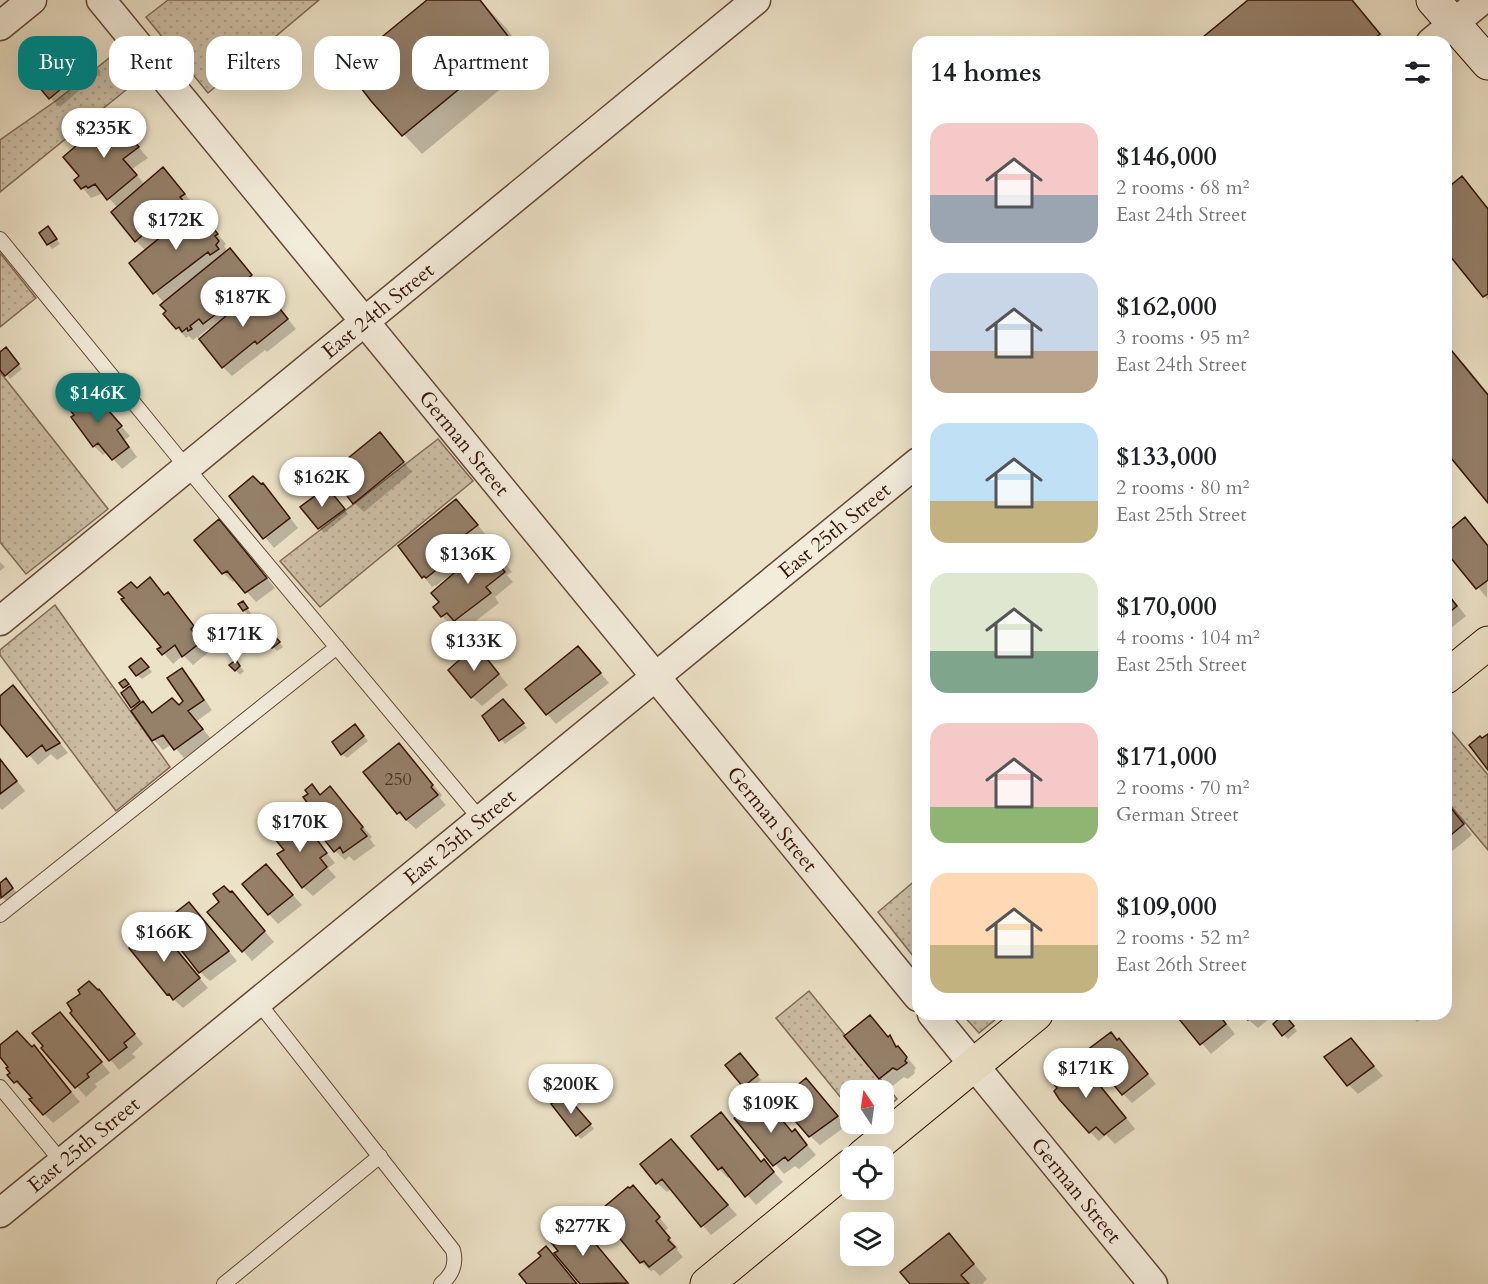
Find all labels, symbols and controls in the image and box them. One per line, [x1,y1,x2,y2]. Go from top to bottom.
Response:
chip: Buy [18,36,97,90]
chip: Rent [109,36,194,90]
chip: Filters [206,36,302,90]
chip: New [314,36,400,90]
chip: Apartment [412,36,549,90]
text: 14 homes [930,55,1041,90]
icon: filters [1401,56,1434,89]
pin: $235K [62,108,146,159]
text: $235K [75,114,133,141]
text: $146,000 [1116,139,1217,174]
icon: home [978,147,1050,219]
text: 2 rooms · 68 m² [1116,174,1249,201]
pin: $172K [134,200,218,251]
text: East 24th Street [1116,201,1247,228]
text: $172K [147,206,205,233]
street label: East 24th Street [316,256,441,366]
pin: $187K [201,277,285,328]
text: $187K [214,283,272,310]
text: $162,000 [1116,289,1217,324]
icon: home [978,297,1050,369]
text: 3 rooms · 95 m² [1116,324,1249,351]
text: East 24th Street [1116,351,1247,378]
pin: $146K [56,373,140,424]
text: $146K [69,379,127,406]
street label: German Street [412,384,516,503]
text: $133,000 [1116,439,1217,474]
icon: home [978,447,1050,519]
pin: $162K [280,457,364,508]
text: $162K [293,463,351,490]
text: 2 rooms · 80 m² [1116,474,1249,501]
street label: East 25th Street [772,476,897,585]
text: East 25th Street [1116,501,1247,528]
pin: $136K [426,534,510,585]
text: $136K [439,540,497,567]
text: $170,000 [1116,589,1217,624]
icon: home [978,597,1050,669]
pin: $171K [193,614,277,665]
text: $171K [206,620,264,647]
pin: $133K [432,621,516,672]
text: 4 rooms · 104 m² [1116,624,1260,651]
text: $133K [445,627,503,654]
text: East 25th Street [1116,651,1247,678]
text: $171,000 [1116,739,1217,774]
icon: home [978,747,1050,819]
street label: German Street [720,760,824,879]
house number: 250 [384,767,412,792]
text: 2 rooms · 70 m² [1116,774,1249,801]
street label: East 25th Street [398,782,523,892]
text: German Street [1116,801,1239,828]
pin: $170K [258,802,342,853]
text: $170K [271,808,329,835]
text: $109,000 [1116,889,1217,924]
icon: home [978,897,1050,969]
pin: $166K [122,912,206,963]
text: $166K [135,918,193,945]
text: 2 rooms · 52 m² [1116,924,1249,951]
text: East 26th Street [1116,951,1247,978]
pin: $171K [1044,1048,1128,1099]
text: $171K [1057,1054,1115,1081]
pin: $200K [529,1064,613,1115]
text: $200K [542,1070,600,1097]
north arrow [840,1080,894,1134]
map controls [840,1080,894,1266]
pin: $109K [729,1083,813,1134]
text: $109K [742,1089,800,1116]
street label: East 25th Street [22,1090,146,1200]
street label: German Street [1024,1132,1128,1250]
button: locate [840,1146,894,1200]
pin: $277K [541,1206,625,1257]
text: $277K [554,1212,612,1239]
button: layers [840,1212,894,1266]

